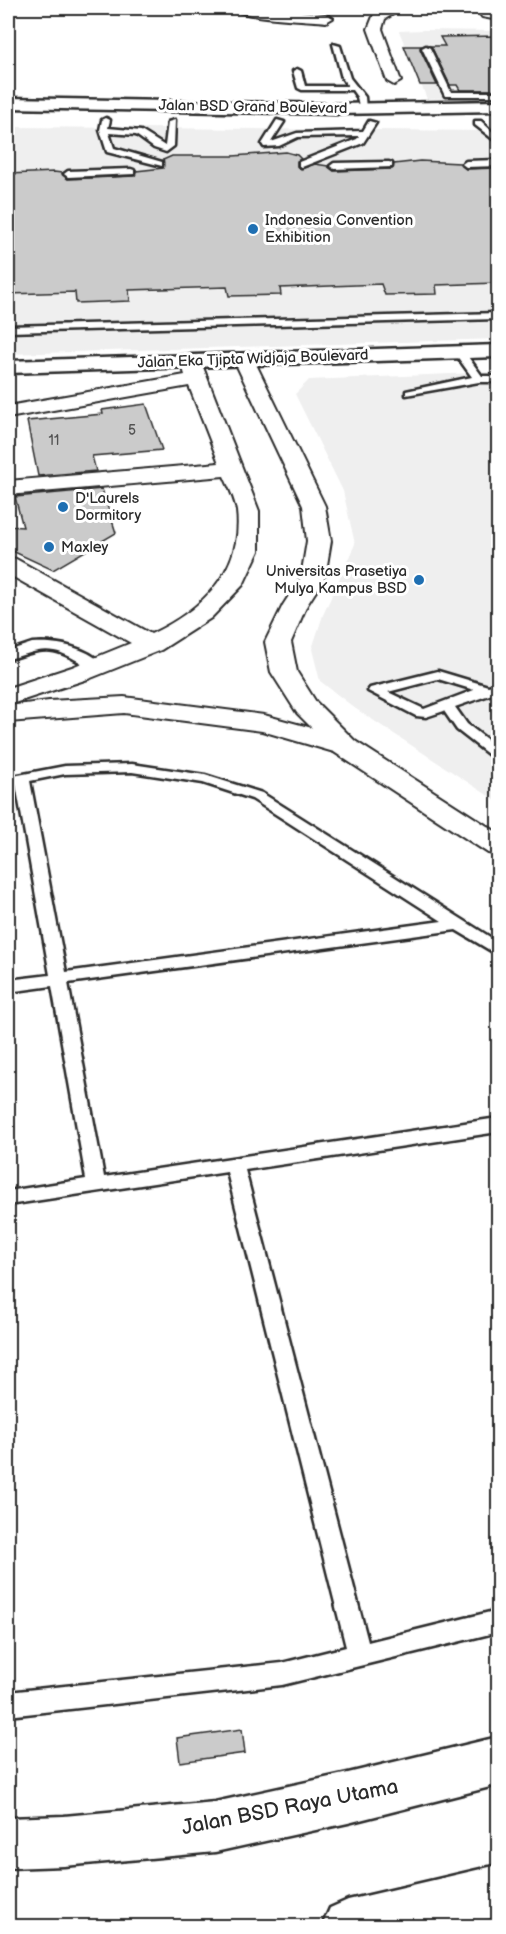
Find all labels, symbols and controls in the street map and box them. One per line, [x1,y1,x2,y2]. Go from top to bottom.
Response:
street label: Jalan BSD Grand Boulevard [158,96,348,118]
place label: Indonesia Convention Exhibition [265,211,413,247]
marker: Indonesia Convention Exhibition [246,222,260,236]
street label: Jalan Eka Tjipta Widjaja Boulevard [137,345,369,373]
house number: 5 [128,422,136,439]
house number: 11 [49,432,59,449]
place label: D'Laurels Dormitory [75,489,141,525]
marker: D'Laurels Dormitory [56,500,70,514]
place label: Maxley [61,538,108,557]
marker: Maxley [42,540,56,554]
place label: Universitas Prasetiya Mulya Kampus BSD [266,562,407,598]
marker: Universitas Prasetiya Mulya Kampus BSD [412,573,426,587]
street label: Jalan BSD Raya Utama [180,1774,400,1840]

